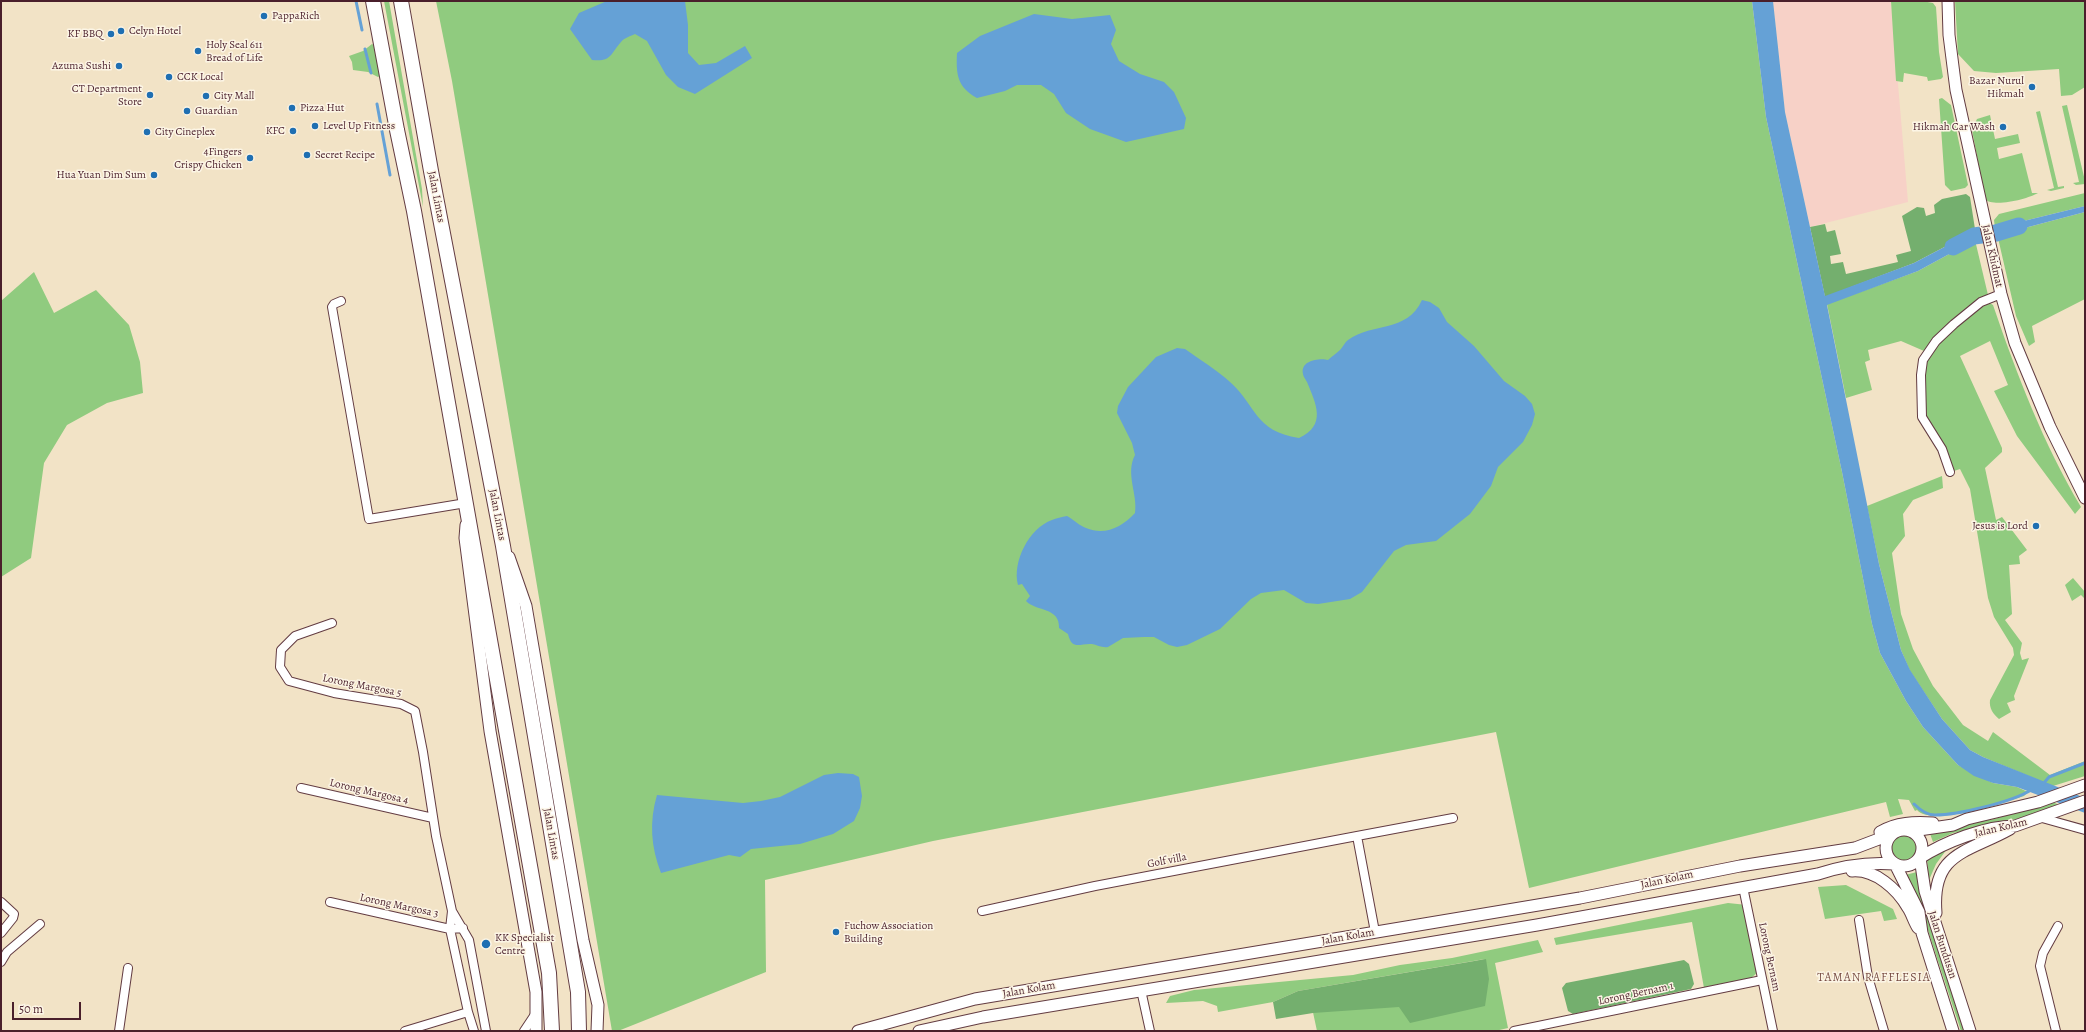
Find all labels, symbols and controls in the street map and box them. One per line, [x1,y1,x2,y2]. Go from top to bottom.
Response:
place label: PappaRich [272,9,320,23]
marker: PappaRich [259,11,269,21]
place label: Celyn Hotel [129,24,181,38]
marker: Celyn Hotel [116,26,126,36]
place label: KF BBQ [67,27,103,41]
marker: KF BBQ [106,29,116,39]
place label: Holy Seal 611 Bread of Life [206,38,263,64]
marker: Holy Seal 611 Bread of Life [193,46,203,56]
place label: Azuma Sushi [52,59,111,73]
marker: Azuma Sushi [114,61,124,71]
place label: CCK Local [177,70,223,84]
marker: CCK Local [164,72,174,82]
place label: Bazar Nurul Hikmah [1969,74,2024,100]
place label: CT Department Store [72,82,142,108]
marker: Bazar Nurul Hikmah [2027,82,2037,92]
place label: City Mall [214,89,254,103]
marker: CT Department Store [145,90,155,100]
marker: City Mall [201,91,211,101]
place label: Pizza Hut [300,101,344,115]
marker: Pizza Hut [287,103,297,113]
place label: Guardian [195,104,237,118]
marker: Guardian [182,106,192,116]
place label: Level Up Fitness [323,119,395,133]
place label: Hikmah Car Wash [1913,120,1995,134]
marker: Level Up Fitness [310,121,320,131]
marker: Hikmah Car Wash [1998,122,2008,132]
place label: KFC [266,124,285,138]
place label: City Cineplex [155,125,215,139]
marker: KFC [288,126,298,136]
marker: City Cineplex [142,127,152,137]
place label: 4Fingers Crispy Chicken [174,145,242,171]
place label: Secret Recipe [315,148,375,162]
marker: Secret Recipe [302,150,312,160]
marker: 4Fingers Crispy Chicken [245,153,255,163]
place label: Hua Yuan Dim Sum [56,168,146,182]
marker: Hua Yuan Dim Sum [149,170,159,180]
street label: Jalan Lintas [425,170,447,224]
street label: Jalan Khidmat [1978,223,2006,289]
street label: Jalan Lintas [486,488,508,542]
place label: Jesus is Lord [1972,519,2028,533]
marker: Jesus is Lord [2031,521,2041,531]
street label: Lorong Margosa 5 [321,672,403,700]
street label: Lorong Margosa 4 [328,777,410,807]
street label: Jalan Lintas [540,807,562,861]
street label: Jalan Kolam [1973,816,2029,840]
street label: Golf villa [1146,851,1188,871]
street label: Jalan Kolam [1639,868,1695,892]
street label: Lorong Margosa 3 [358,891,440,921]
street label: Jalan Bundusan [1925,909,1959,981]
place label: Fuchow Association Building [844,919,933,945]
street label: Lorong Bernam [1755,921,1783,993]
street label: Jalan Kolam [1321,926,1375,948]
marker: Fuchow Association Building [831,927,841,937]
place label: KK Specialist Centre [495,931,554,957]
marker: KK Specialist Centre [480,938,492,950]
district label: TAMAN RAFFLESIA [1817,971,1931,985]
street label: Jalan Kolam [1002,979,1056,1001]
street label: Lorong Bernam 1 [1597,980,1675,1008]
scale bar [14,994,83,1020]
text: 50 m [19,1001,43,1017]

